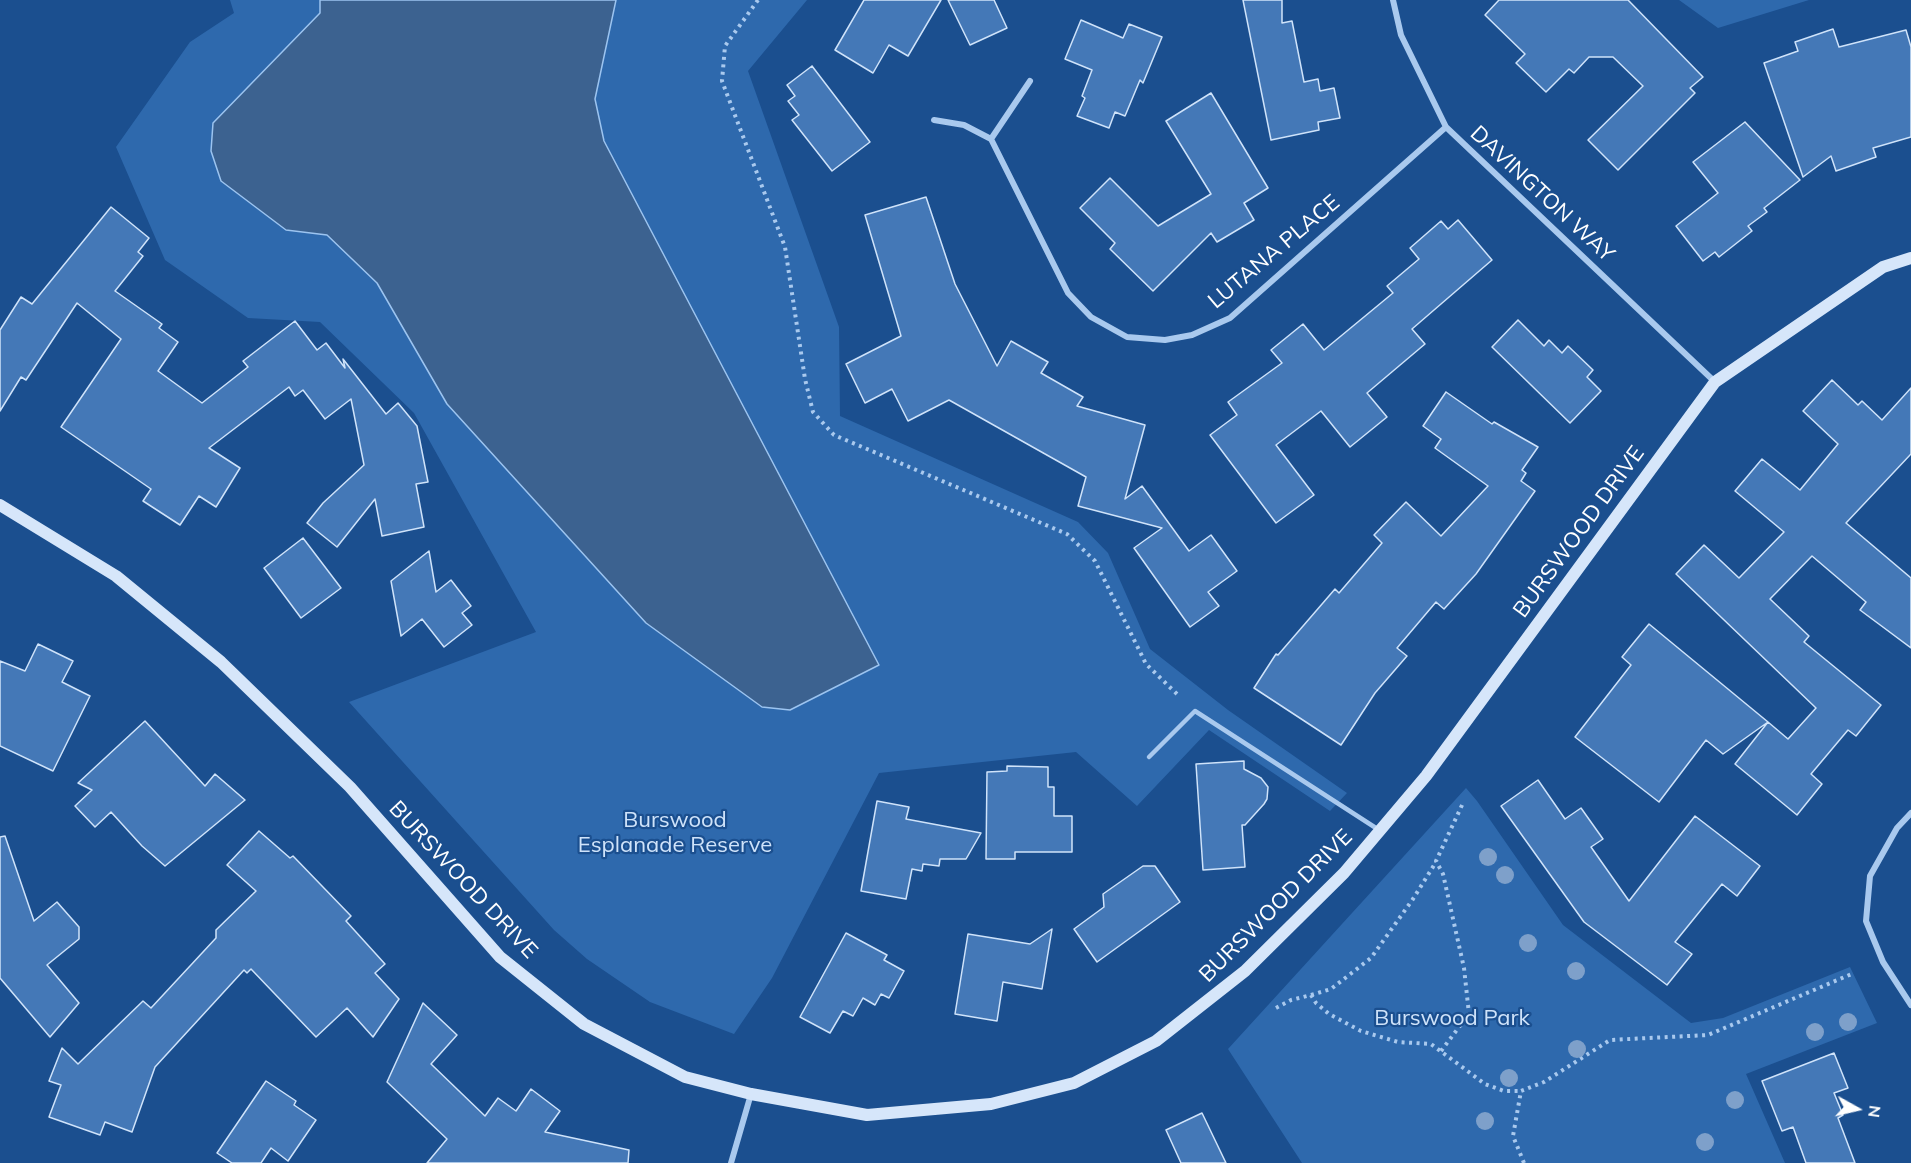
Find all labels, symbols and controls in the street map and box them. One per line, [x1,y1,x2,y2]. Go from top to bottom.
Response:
street label: DAVINGTON WAY [1465,120,1619,268]
street label: LUTANA PLACE [1203,189,1345,315]
street label: BURSWOOD DRIVE [1508,441,1650,623]
street label: BURSWOOD DRIVE [383,796,543,964]
park label: Burswood Esplanade Reserve [578,807,772,858]
street label: BURSWOOD DRIVE [1194,824,1358,988]
park label: Burswood Park [1374,1005,1530,1031]
north arrow [1827,1079,1887,1139]
text: N [1864,1104,1886,1119]

